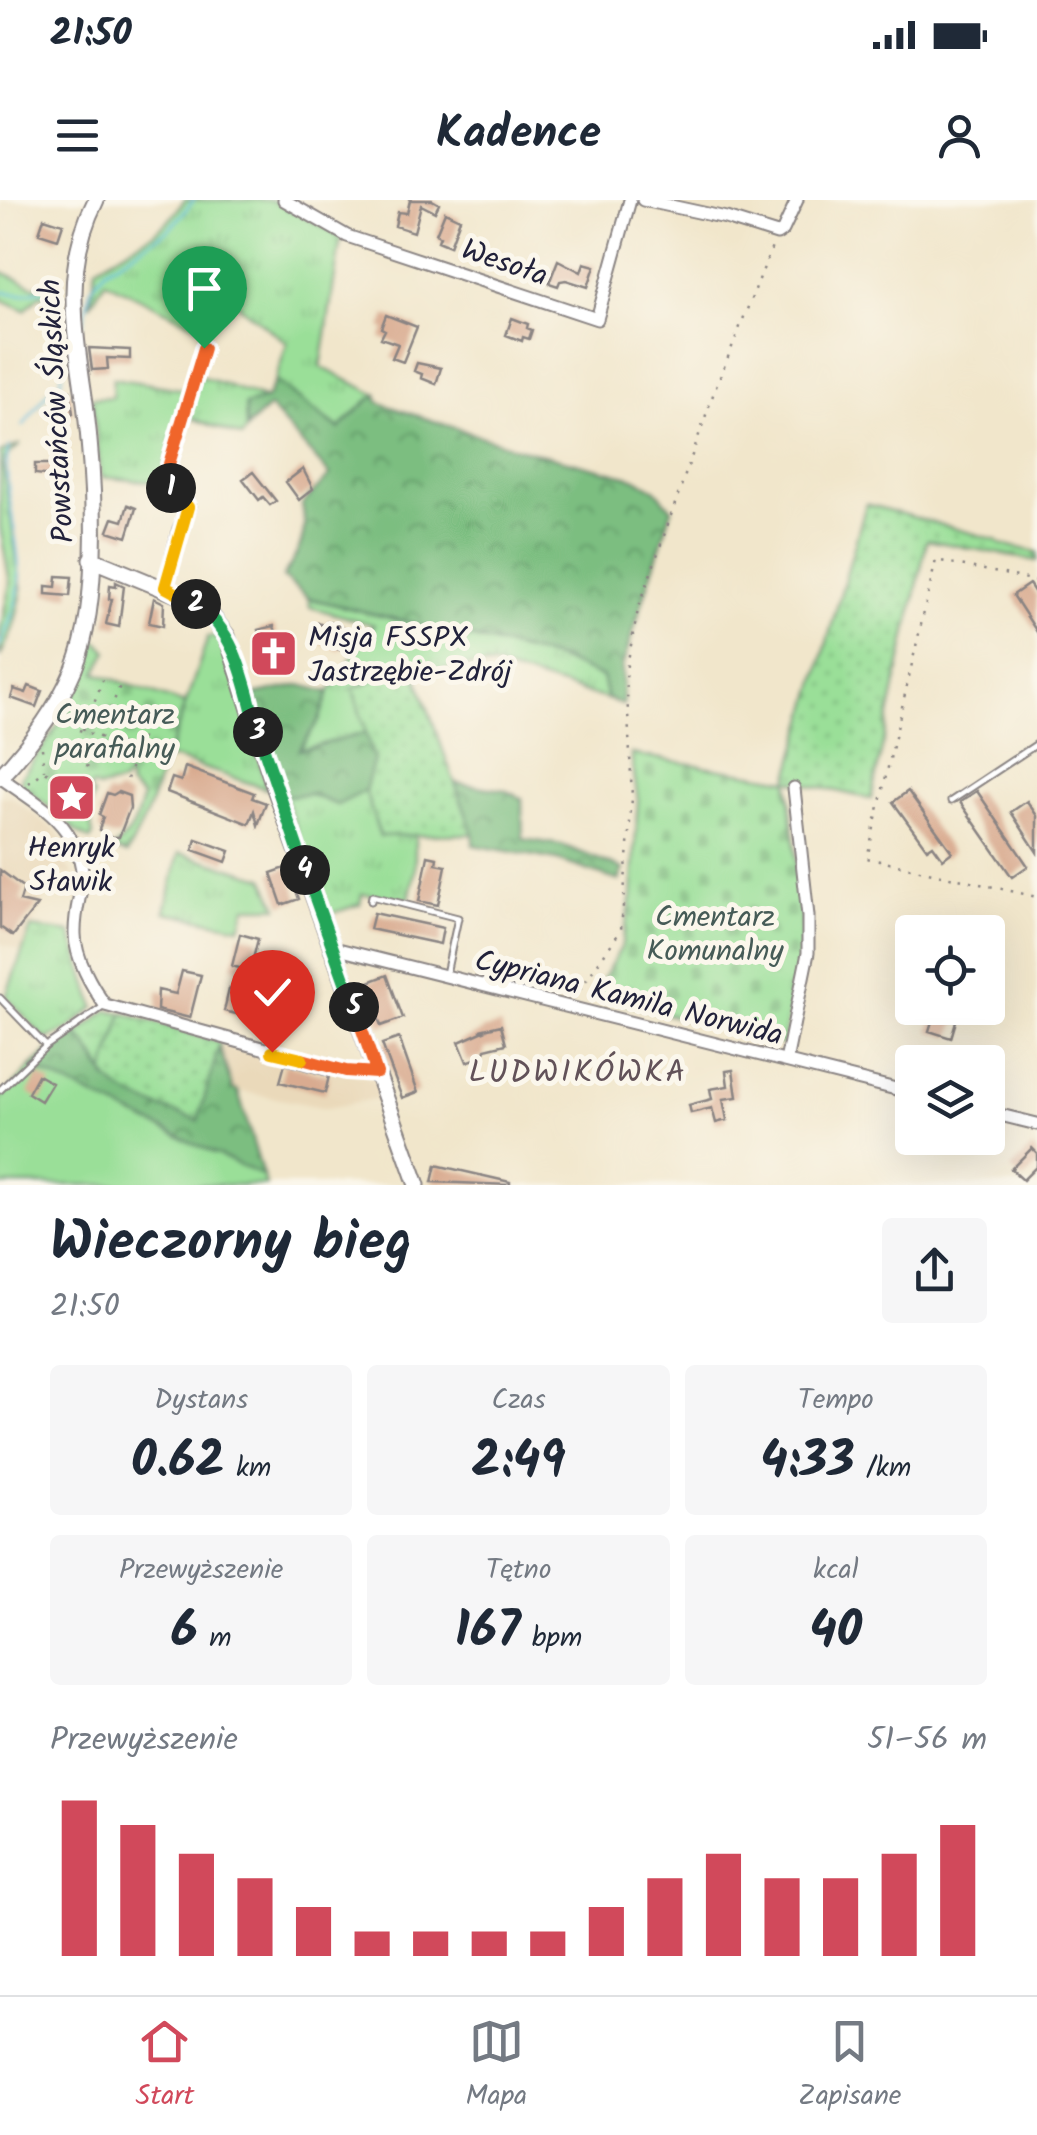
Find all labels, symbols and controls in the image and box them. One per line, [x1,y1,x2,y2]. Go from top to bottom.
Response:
text: 21:50 [50,5,132,65]
text: Kadence [436,99,601,171]
icon: menu [50,108,105,163]
icon: person [932,108,987,163]
street label: Wesoła [455,227,554,301]
pin [162,246,247,349]
icon: arrive [177,261,232,316]
street label: Powstańców Śląskich [27,278,89,544]
pin: 1 [146,463,196,513]
text: 1 [167,465,175,510]
pin: 2 [171,579,221,629]
text: 2 [188,581,204,626]
place label: Misja FSSPX Jastrzębie-Zdrój [308,615,513,697]
church icon: Misja FSSPX Jastrzębie-Zdrój [247,628,299,680]
park label: Cmentarz parafialny [53,692,176,774]
pin: 3 [233,707,283,757]
text: 3 [250,709,266,754]
place icon: Henryk Sławik [45,772,97,824]
place label: Henryk Sławik [27,825,116,907]
pin: 4 [280,845,330,895]
text: 4 [297,847,313,892]
park label: Cmentarz Komunalny [646,894,784,976]
map controls [895,915,1005,1155]
button: locate [895,915,1005,1025]
street label: Cypriana Kamila Norwida [469,937,788,1060]
pin [230,950,315,1053]
icon: check [245,965,300,1020]
pin: 5 [329,982,379,1032]
text: 5 [347,984,361,1029]
button: layers [895,1045,1005,1155]
district label: LUDWIKÓWKA [468,1048,688,1099]
text: Wieczorny bieg [50,1201,412,1288]
button: share [882,1218,987,1323]
text: 21:50 [50,1282,120,1333]
text: Dystans [154,1378,248,1423]
text: Czas [491,1378,546,1423]
text: Tempo [798,1378,874,1423]
text: 0.62 [131,1423,225,1503]
text: 2:49 [471,1423,565,1503]
text: 4:33 [760,1423,855,1503]
text: km [225,1446,271,1491]
text: /km [855,1446,911,1491]
text: Przewyższenie [119,1548,283,1593]
text: Tętno [486,1548,551,1593]
text: kcal [813,1548,859,1593]
text: 6 [171,1593,198,1673]
text: 167 [455,1593,521,1673]
text: 40 [809,1593,862,1673]
text: m [198,1616,231,1661]
text: bpm [521,1616,582,1661]
text: Przewyższenie [50,1715,238,1766]
text: 51–56 m [867,1715,987,1766]
tab: Start [136,2014,194,2119]
tab: Mapa [466,2014,527,2119]
tab: Zapisane [798,2014,901,2119]

